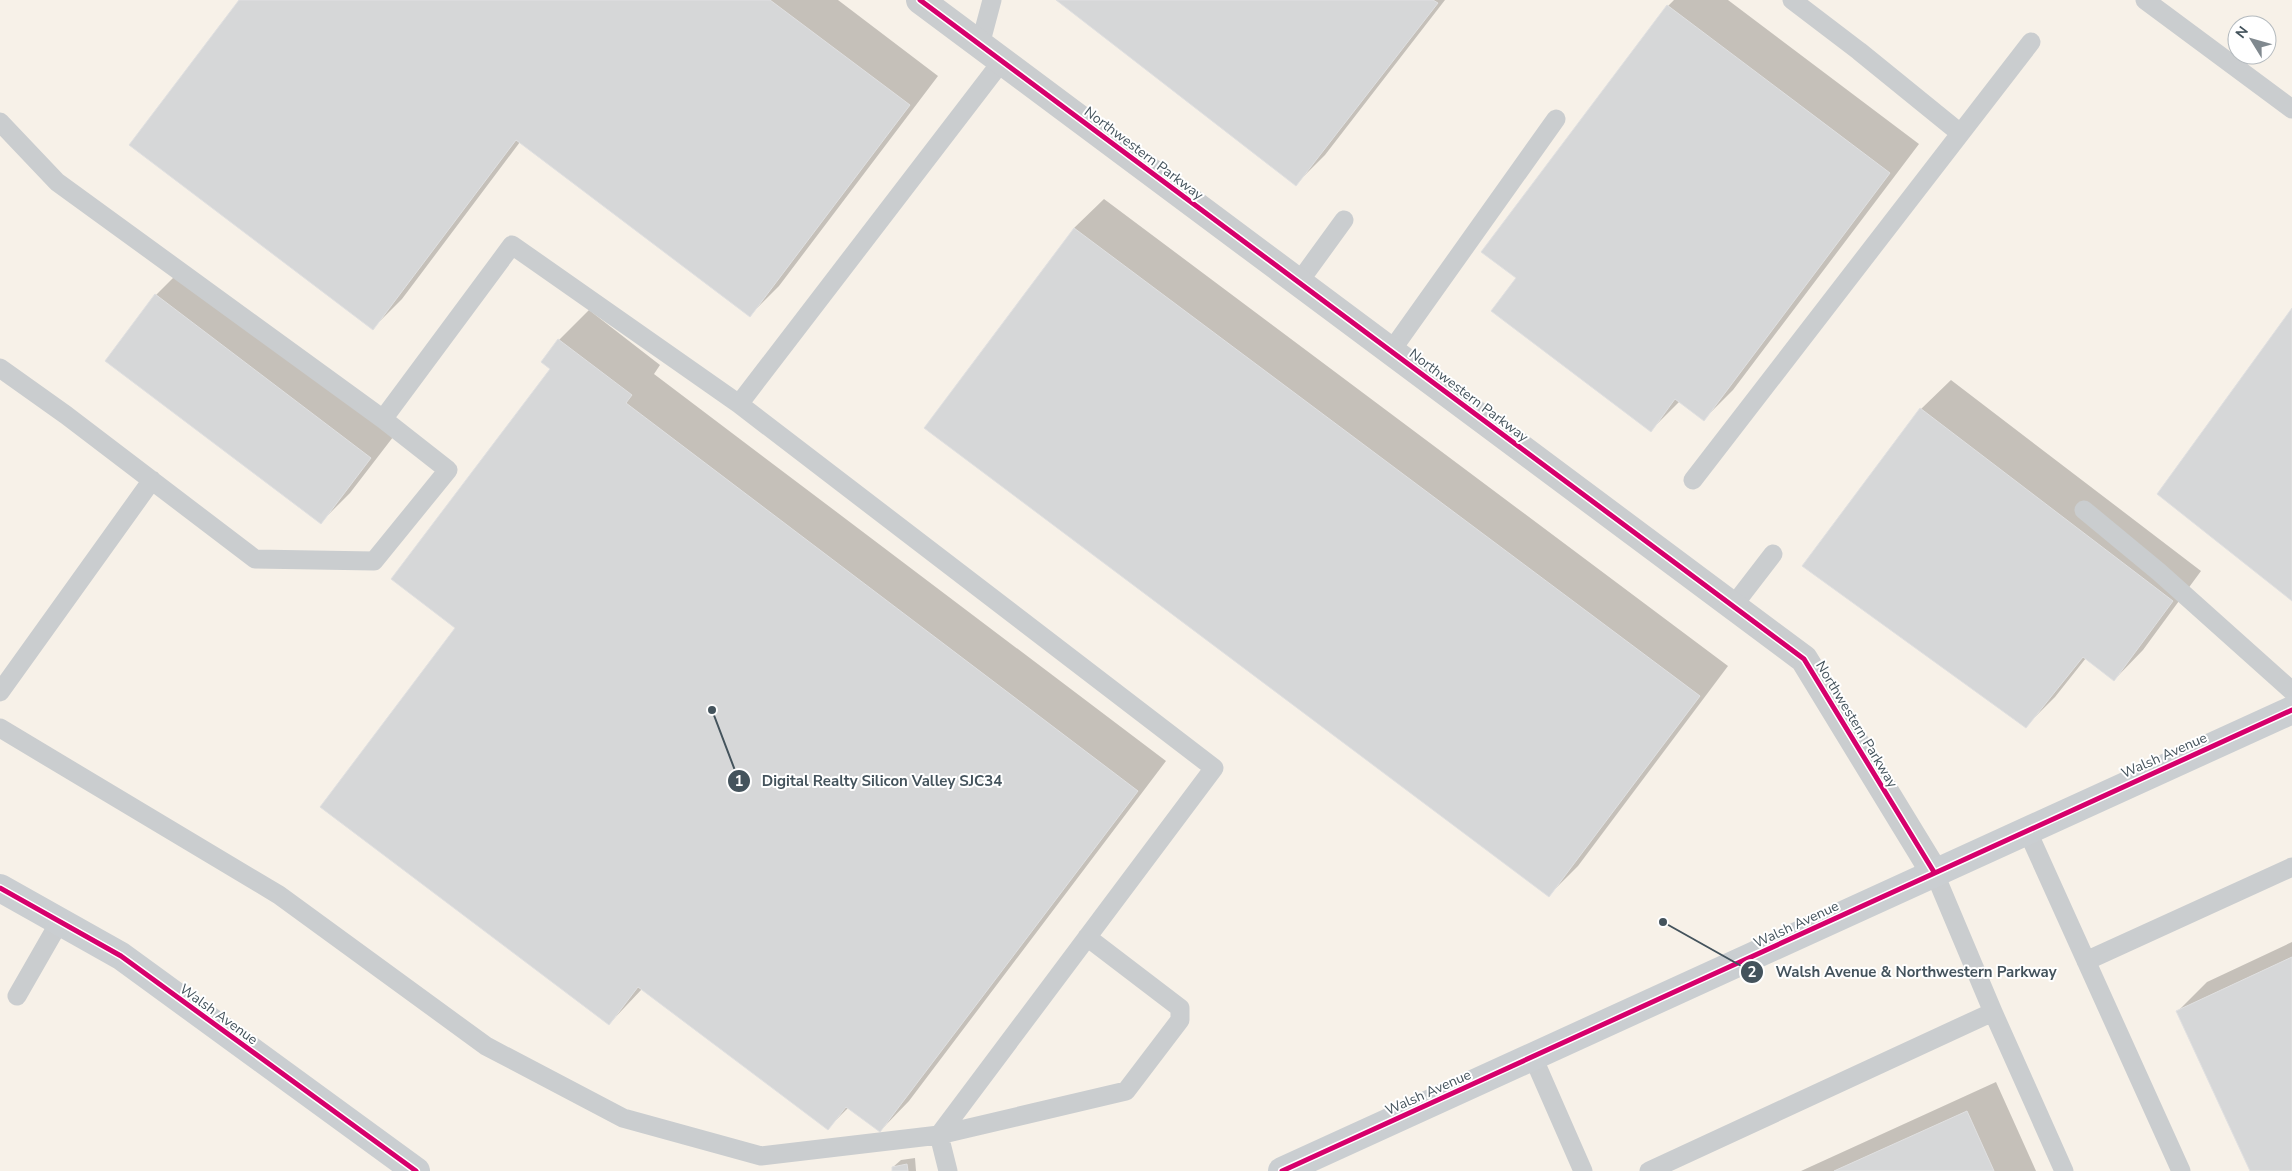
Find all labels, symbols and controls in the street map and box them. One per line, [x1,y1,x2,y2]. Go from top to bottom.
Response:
north arrow [2227,15,2277,65]
text: N [2231,23,2253,42]
street label: Northwestern Parkway [1080,102,1208,205]
street label: Northwestern Parkway [1405,344,1533,447]
street label: Northwestern Parkway [1811,657,1902,792]
street label: Walsh Avenue [2118,728,2210,783]
callout: Digital Realty Silicon Valley SJC34 [727,766,1012,796]
text: 1 [734,771,744,791]
text: Digital Realty Silicon Valley SJC34 [762,771,1002,791]
street label: Walsh Avenue [1750,896,1842,953]
callout: Walsh Avenue & Northwestern Parkway [1740,957,2066,987]
text: 2 [1747,962,1757,982]
text: Walsh Avenue & Northwestern Parkway [1775,962,2057,982]
street label: Walsh Avenue [176,980,262,1049]
street label: Walsh Avenue [1382,1065,1474,1120]

